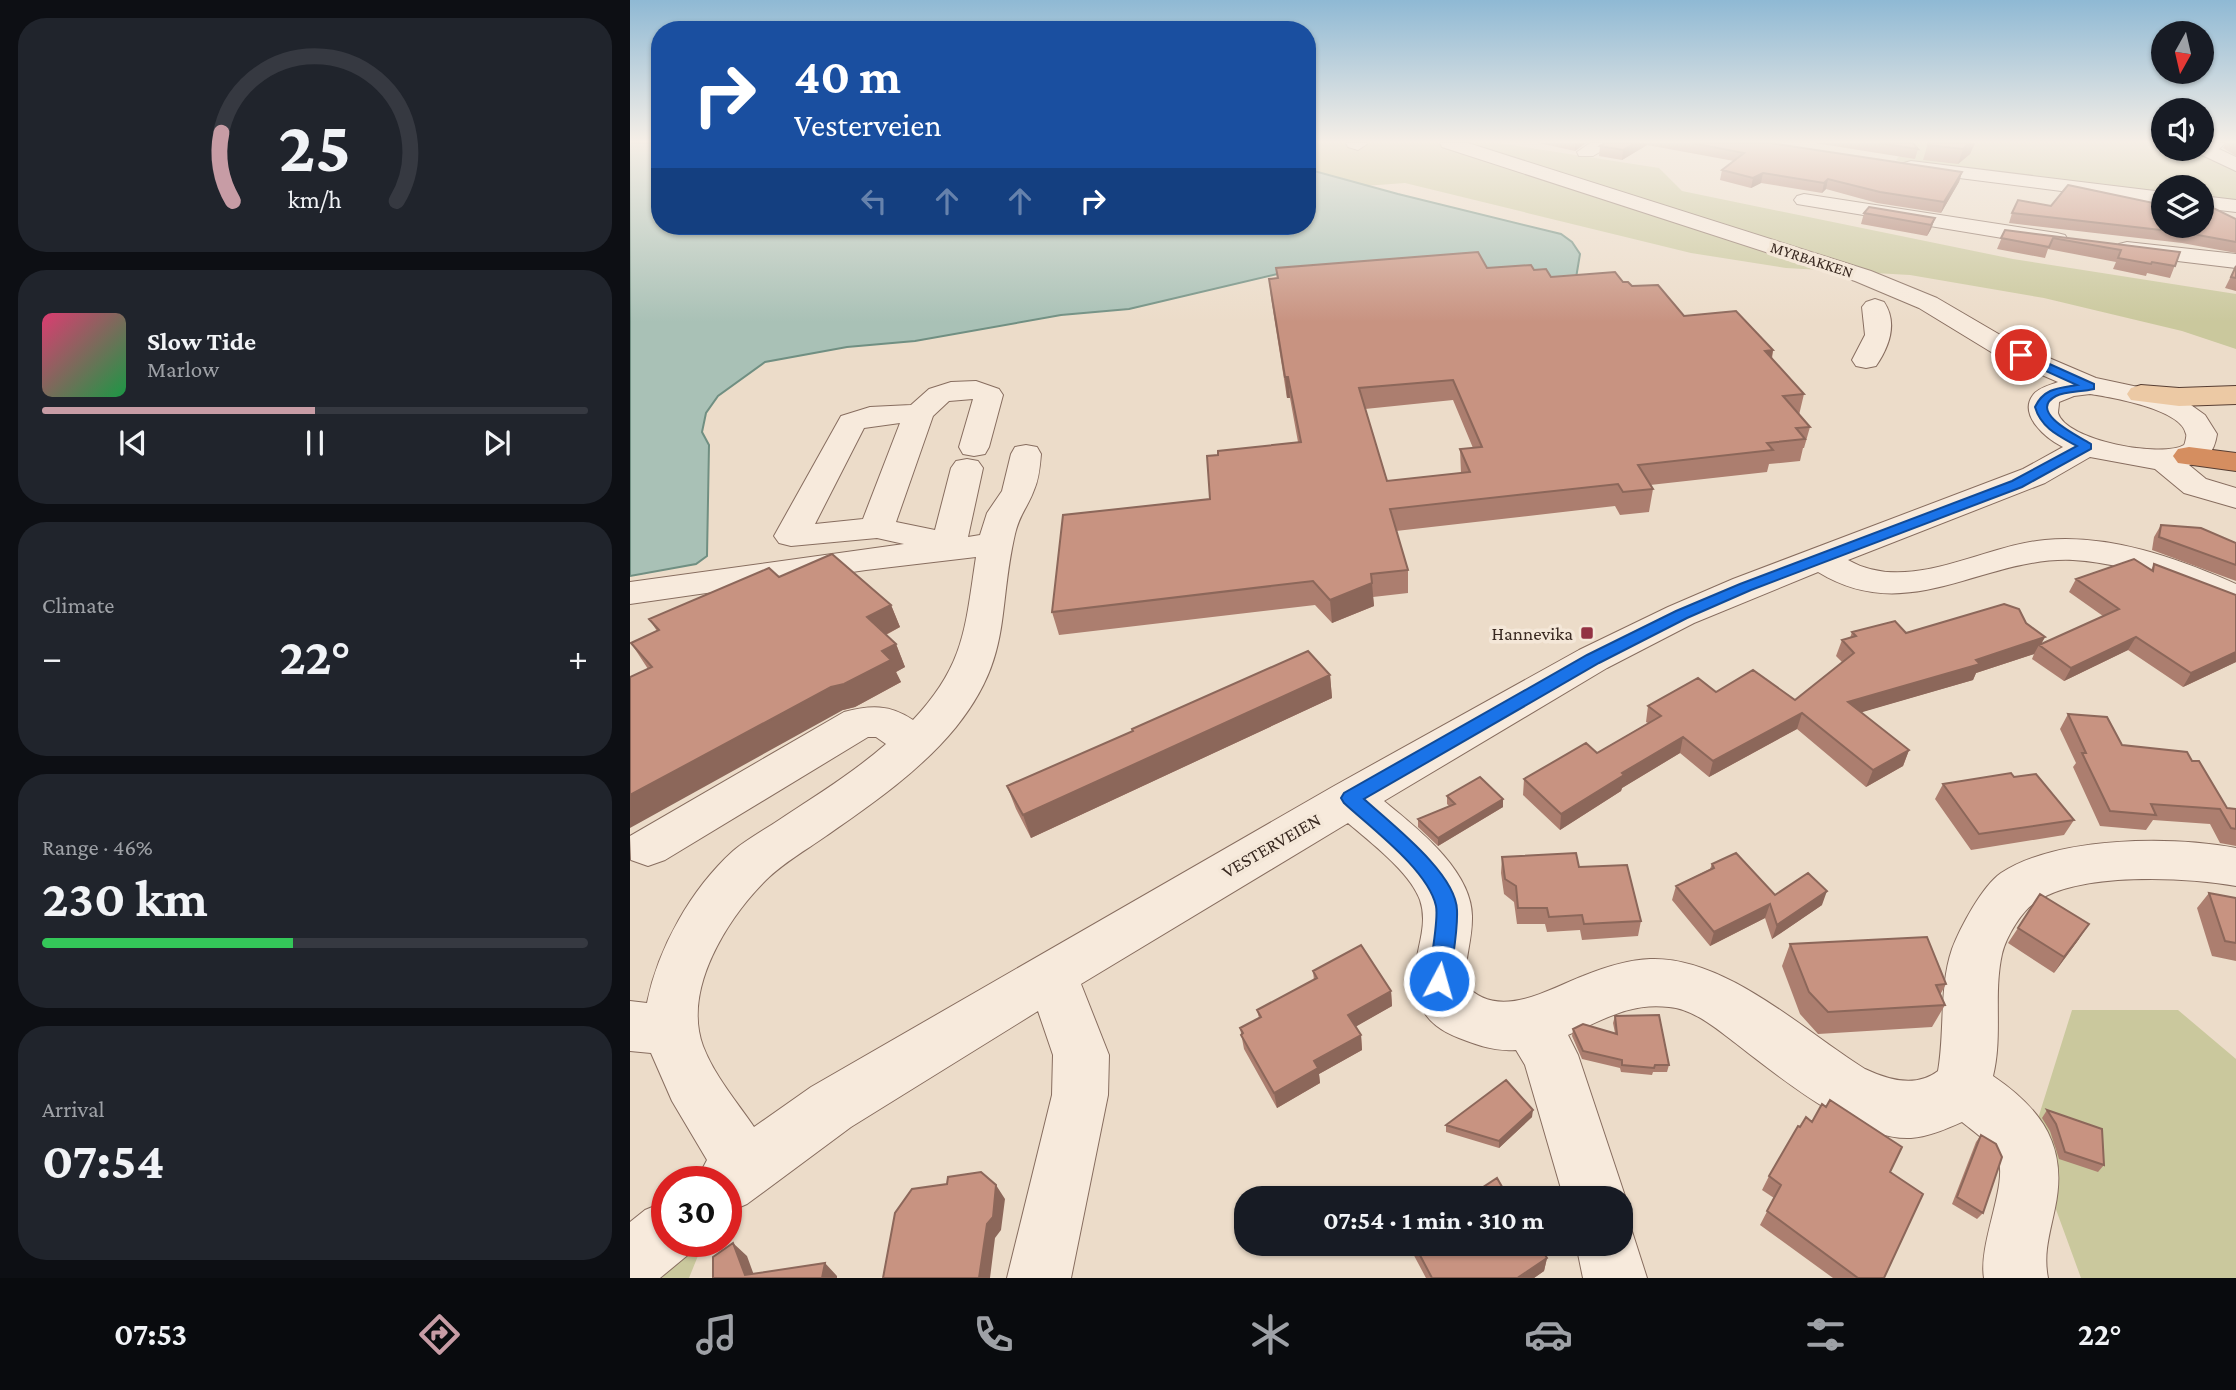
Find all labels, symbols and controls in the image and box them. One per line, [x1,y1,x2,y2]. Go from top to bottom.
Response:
north arrow [2151,21,2214,84]
map controls [2151,21,2214,238]
icon: right [679,49,770,140]
text: 40 m [794,49,901,104]
button: sound [2151,98,2214,161]
text: 25 [279,106,351,187]
text: Vesterveien [794,107,942,143]
button: layers [2151,175,2214,238]
icon: left [855,182,893,220]
icon: ahead [928,182,966,220]
icon: ahead [1001,182,1039,220]
icon: right [1074,182,1112,220]
text: km/h [288,186,342,213]
street label: MYRBAKKEN [1768,238,1855,281]
pin [1991,325,2051,385]
text: Slow Tide [147,327,256,356]
icon: arrive [2002,336,2040,374]
text: Marlow [147,356,219,382]
icon: previous [114,424,152,462]
icon: pause [296,424,334,462]
icon: next [478,424,516,462]
text: Climate [42,592,114,618]
place label: Hannevika [1491,623,1573,644]
marker: Hannevika [1579,625,1595,641]
text: 22° [279,627,351,685]
text: − [42,636,62,678]
text: + [568,636,588,678]
street label: VESTERVEIEN [1218,809,1324,882]
text: Range · 46% [42,834,153,860]
text: 230 km [42,869,208,927]
position arrow [1402,944,1476,1018]
text: Arrival [42,1096,105,1122]
text: 07:54 [42,1131,165,1189]
speed limit sign: 30 [651,1166,742,1257]
text: 07:54 · 1 min · 310 m [1323,1206,1544,1235]
icon: directions [415,1310,464,1359]
icon: music [692,1310,741,1359]
icon: phone [969,1310,1018,1359]
icon: climate [1246,1310,1295,1359]
icon: car [1524,1310,1573,1359]
icon: filters [1801,1310,1850,1359]
text: 07:53 [114,1316,187,1352]
text: 22° [2078,1316,2122,1352]

